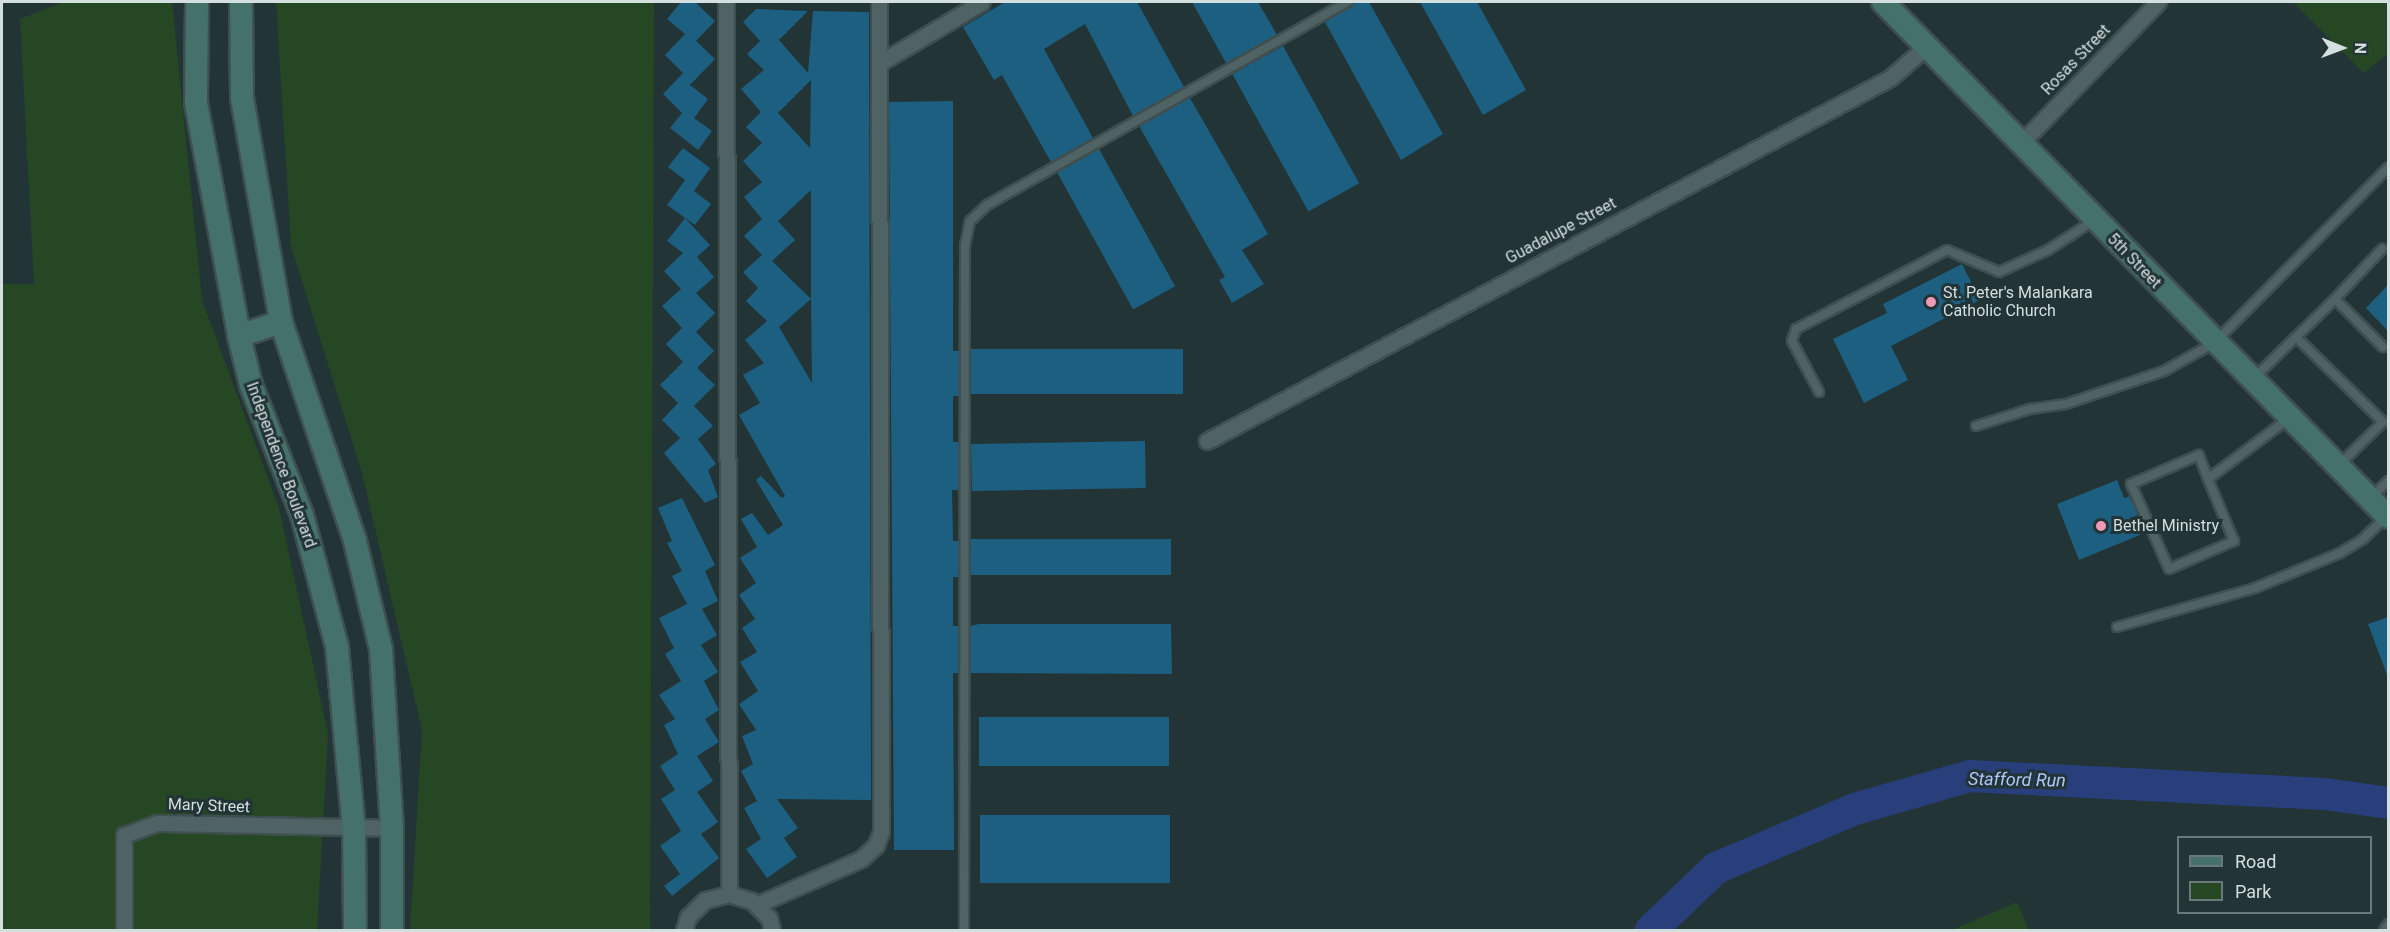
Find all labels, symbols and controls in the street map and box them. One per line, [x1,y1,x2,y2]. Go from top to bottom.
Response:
north arrow [2312,18,2372,78]
street label: Rosas Street [2038,21,2114,99]
text: N [2351,43,2370,54]
street label: Guadalupe Street [1502,194,1620,268]
street label: 5th Street [2103,229,2165,293]
place label: St. Peter's Malankara Catholic Church [1943,283,2093,321]
marker: St. Peter's Malankara Catholic Church [1924,295,1938,309]
street label: Independence Boulevard [242,379,320,551]
place label: Bethel Ministry [2113,516,2219,536]
marker: Bethel Ministry [2094,519,2108,533]
water label: Stafford Run [1968,768,2066,792]
street label: Mary Street [168,795,250,817]
legend [2177,836,2372,914]
text: Road [2235,851,2276,872]
text: Park [2235,881,2271,902]

